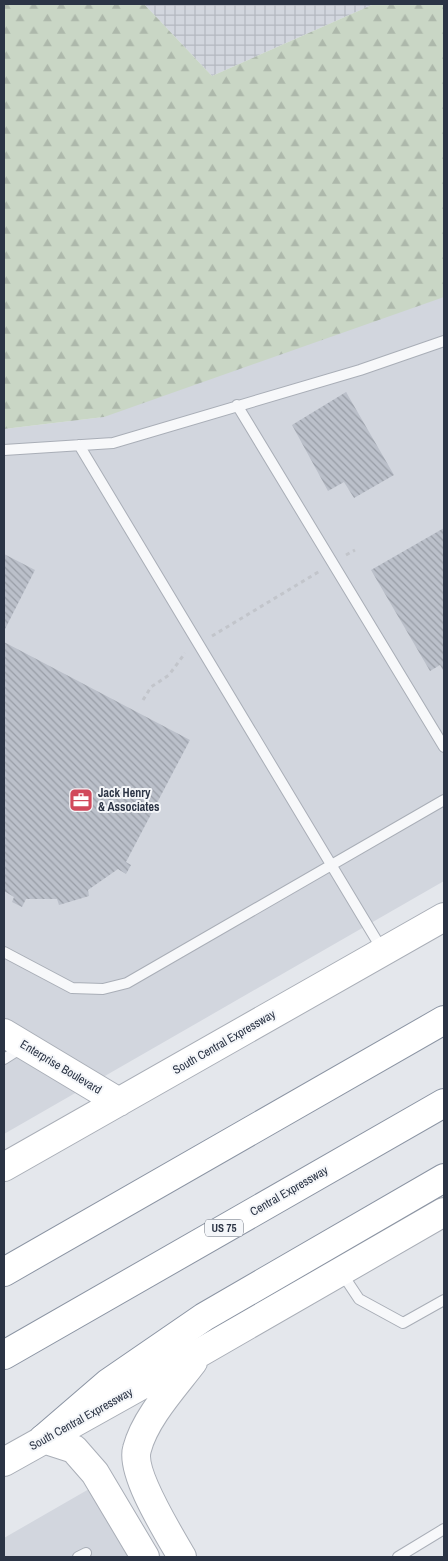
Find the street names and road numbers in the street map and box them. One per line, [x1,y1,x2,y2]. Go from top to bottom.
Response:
street label: South Central Expressway [170,1006,278,1078]
street label: Enterprise Boulevard [17,1036,105,1098]
street label: Central Expressway [247,1162,331,1220]
road number: US 75 [205,1220,243,1236]
street label: South Central Expressway [26,1384,136,1454]

